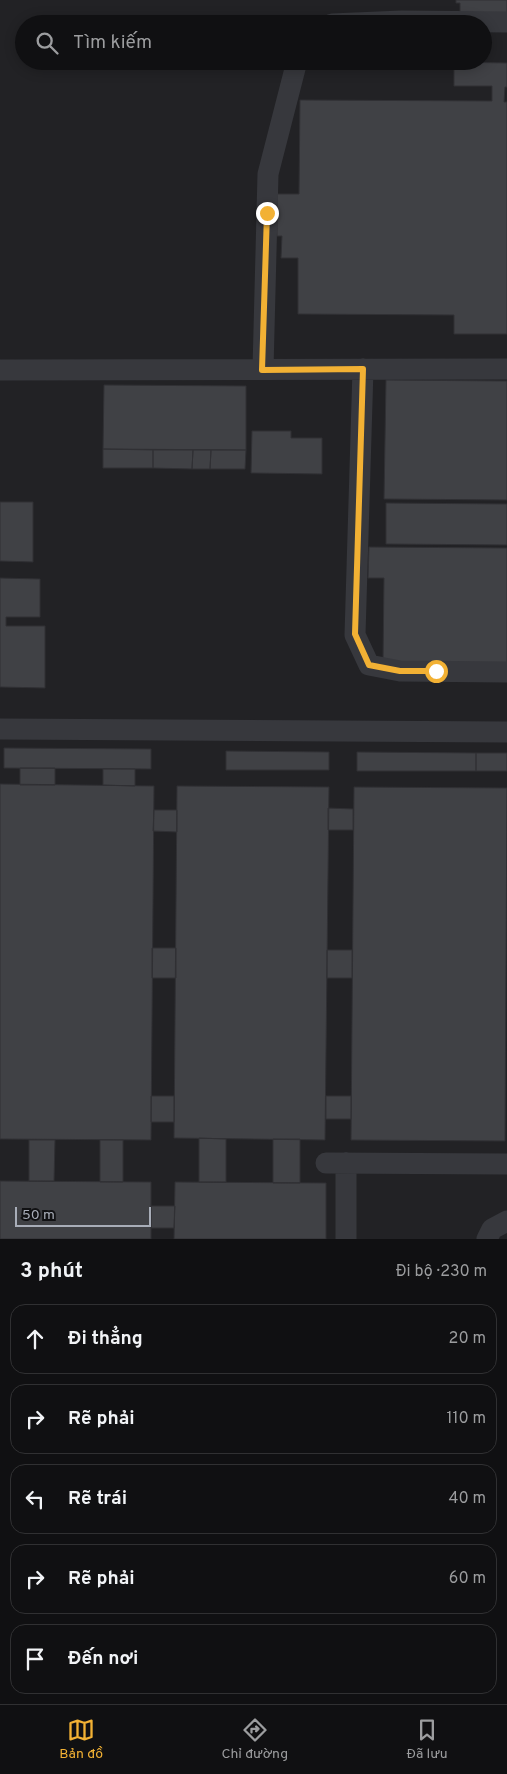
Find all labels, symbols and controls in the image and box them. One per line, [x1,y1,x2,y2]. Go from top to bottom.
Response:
search box [15,15,492,70]
icon: search [33,29,61,57]
text: Tìm kiếm [73,31,152,55]
route end [256,202,279,225]
route start [425,660,448,683]
scale bar [15,1204,151,1227]
text: 50 m [22,1207,55,1224]
text: 3 phút [20,1258,83,1285]
text: Đi bộ · 230 m [396,1262,487,1282]
icon: ahead [21,1325,49,1353]
text: Đi thẳng [68,1327,143,1351]
text: 20 m [449,1329,486,1349]
icon: right [21,1405,49,1433]
text: Rẽ phải [68,1407,135,1431]
text: 110 m [446,1409,486,1429]
icon: left [21,1485,49,1513]
text: Rẽ trái [68,1487,127,1511]
text: 40 m [448,1489,486,1509]
icon: right [21,1565,49,1593]
text: Rẽ phải [68,1567,135,1591]
text: 60 m [449,1569,486,1589]
icon: arrive [21,1645,49,1673]
text: Đến nơi [68,1647,138,1671]
tab: Bản đồ [59,1716,103,1763]
tab: Chỉ đường [221,1716,288,1763]
tab: Đã lưu [407,1716,448,1763]

